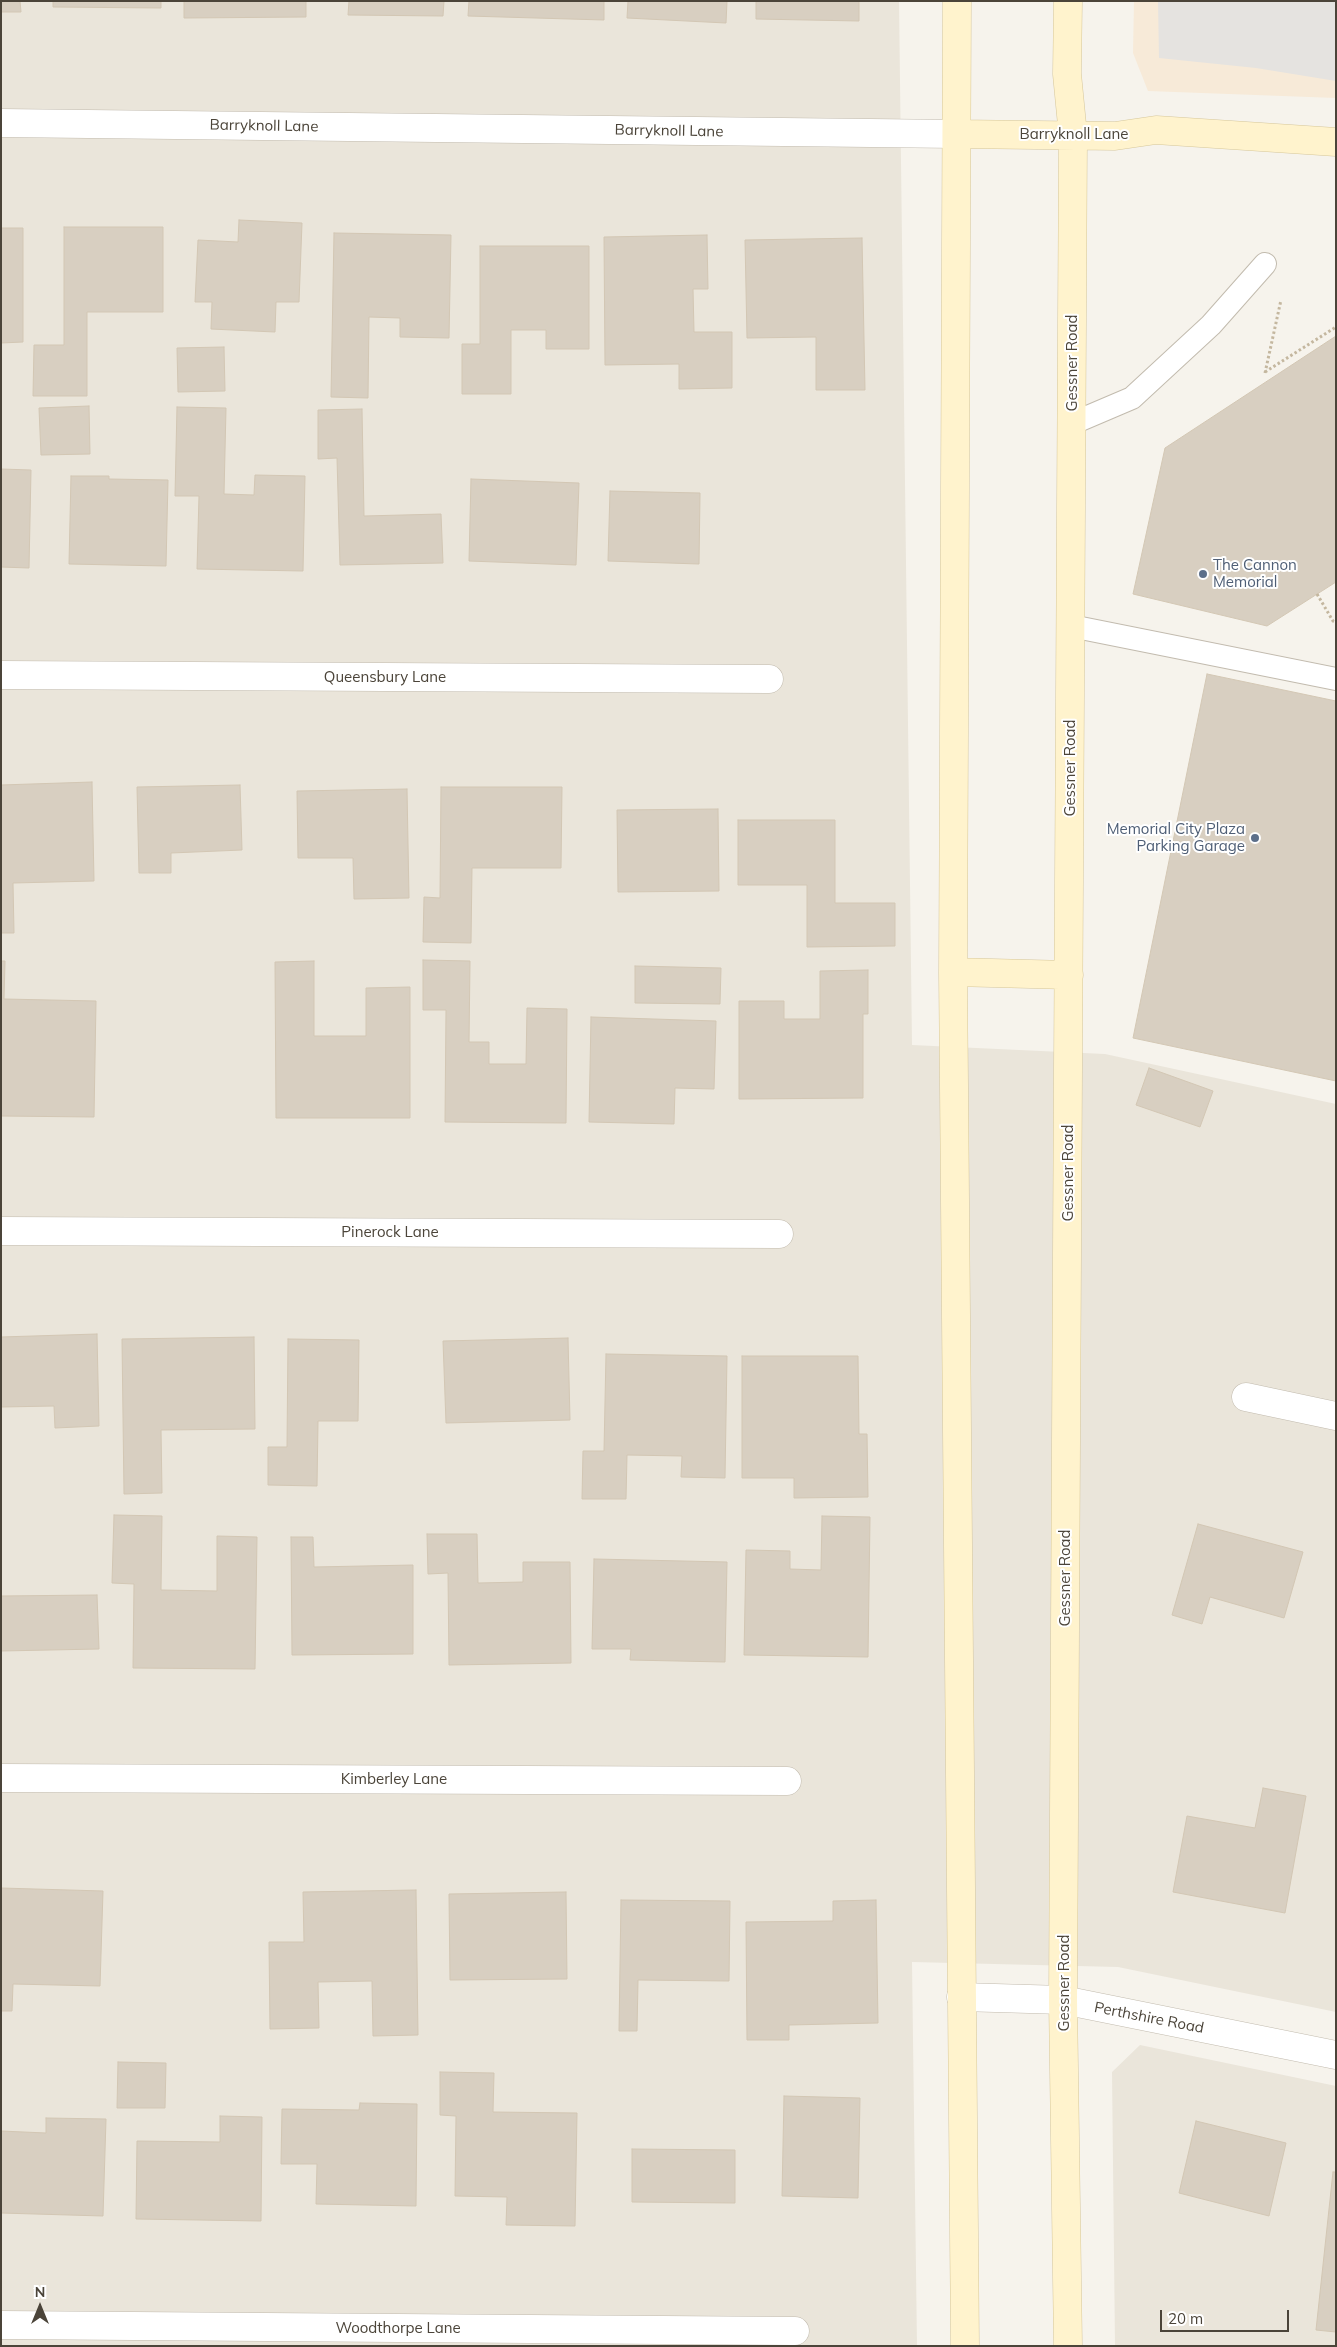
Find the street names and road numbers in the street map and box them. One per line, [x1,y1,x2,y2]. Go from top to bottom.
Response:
street label: Barryknoll Lane [209,116,319,136]
street label: Barryknoll Lane [614,121,724,141]
street label: Barryknoll Lane [1020,125,1128,143]
street label: Gessner Road [1063,314,1081,412]
street label: Queensbury Lane [324,668,446,686]
street label: Gessner Road [1061,719,1079,817]
street label: Gessner Road [1059,1124,1077,1222]
street label: Pinerock Lane [341,1223,439,1241]
street label: Gessner Road [1056,1529,1074,1627]
street label: Kimberley Lane [341,1770,447,1788]
street label: Gessner Road [1055,1934,1073,2032]
street label: Perthshire Road [1093,1999,1205,2037]
street label: Woodthorpe Lane [335,2319,461,2337]

